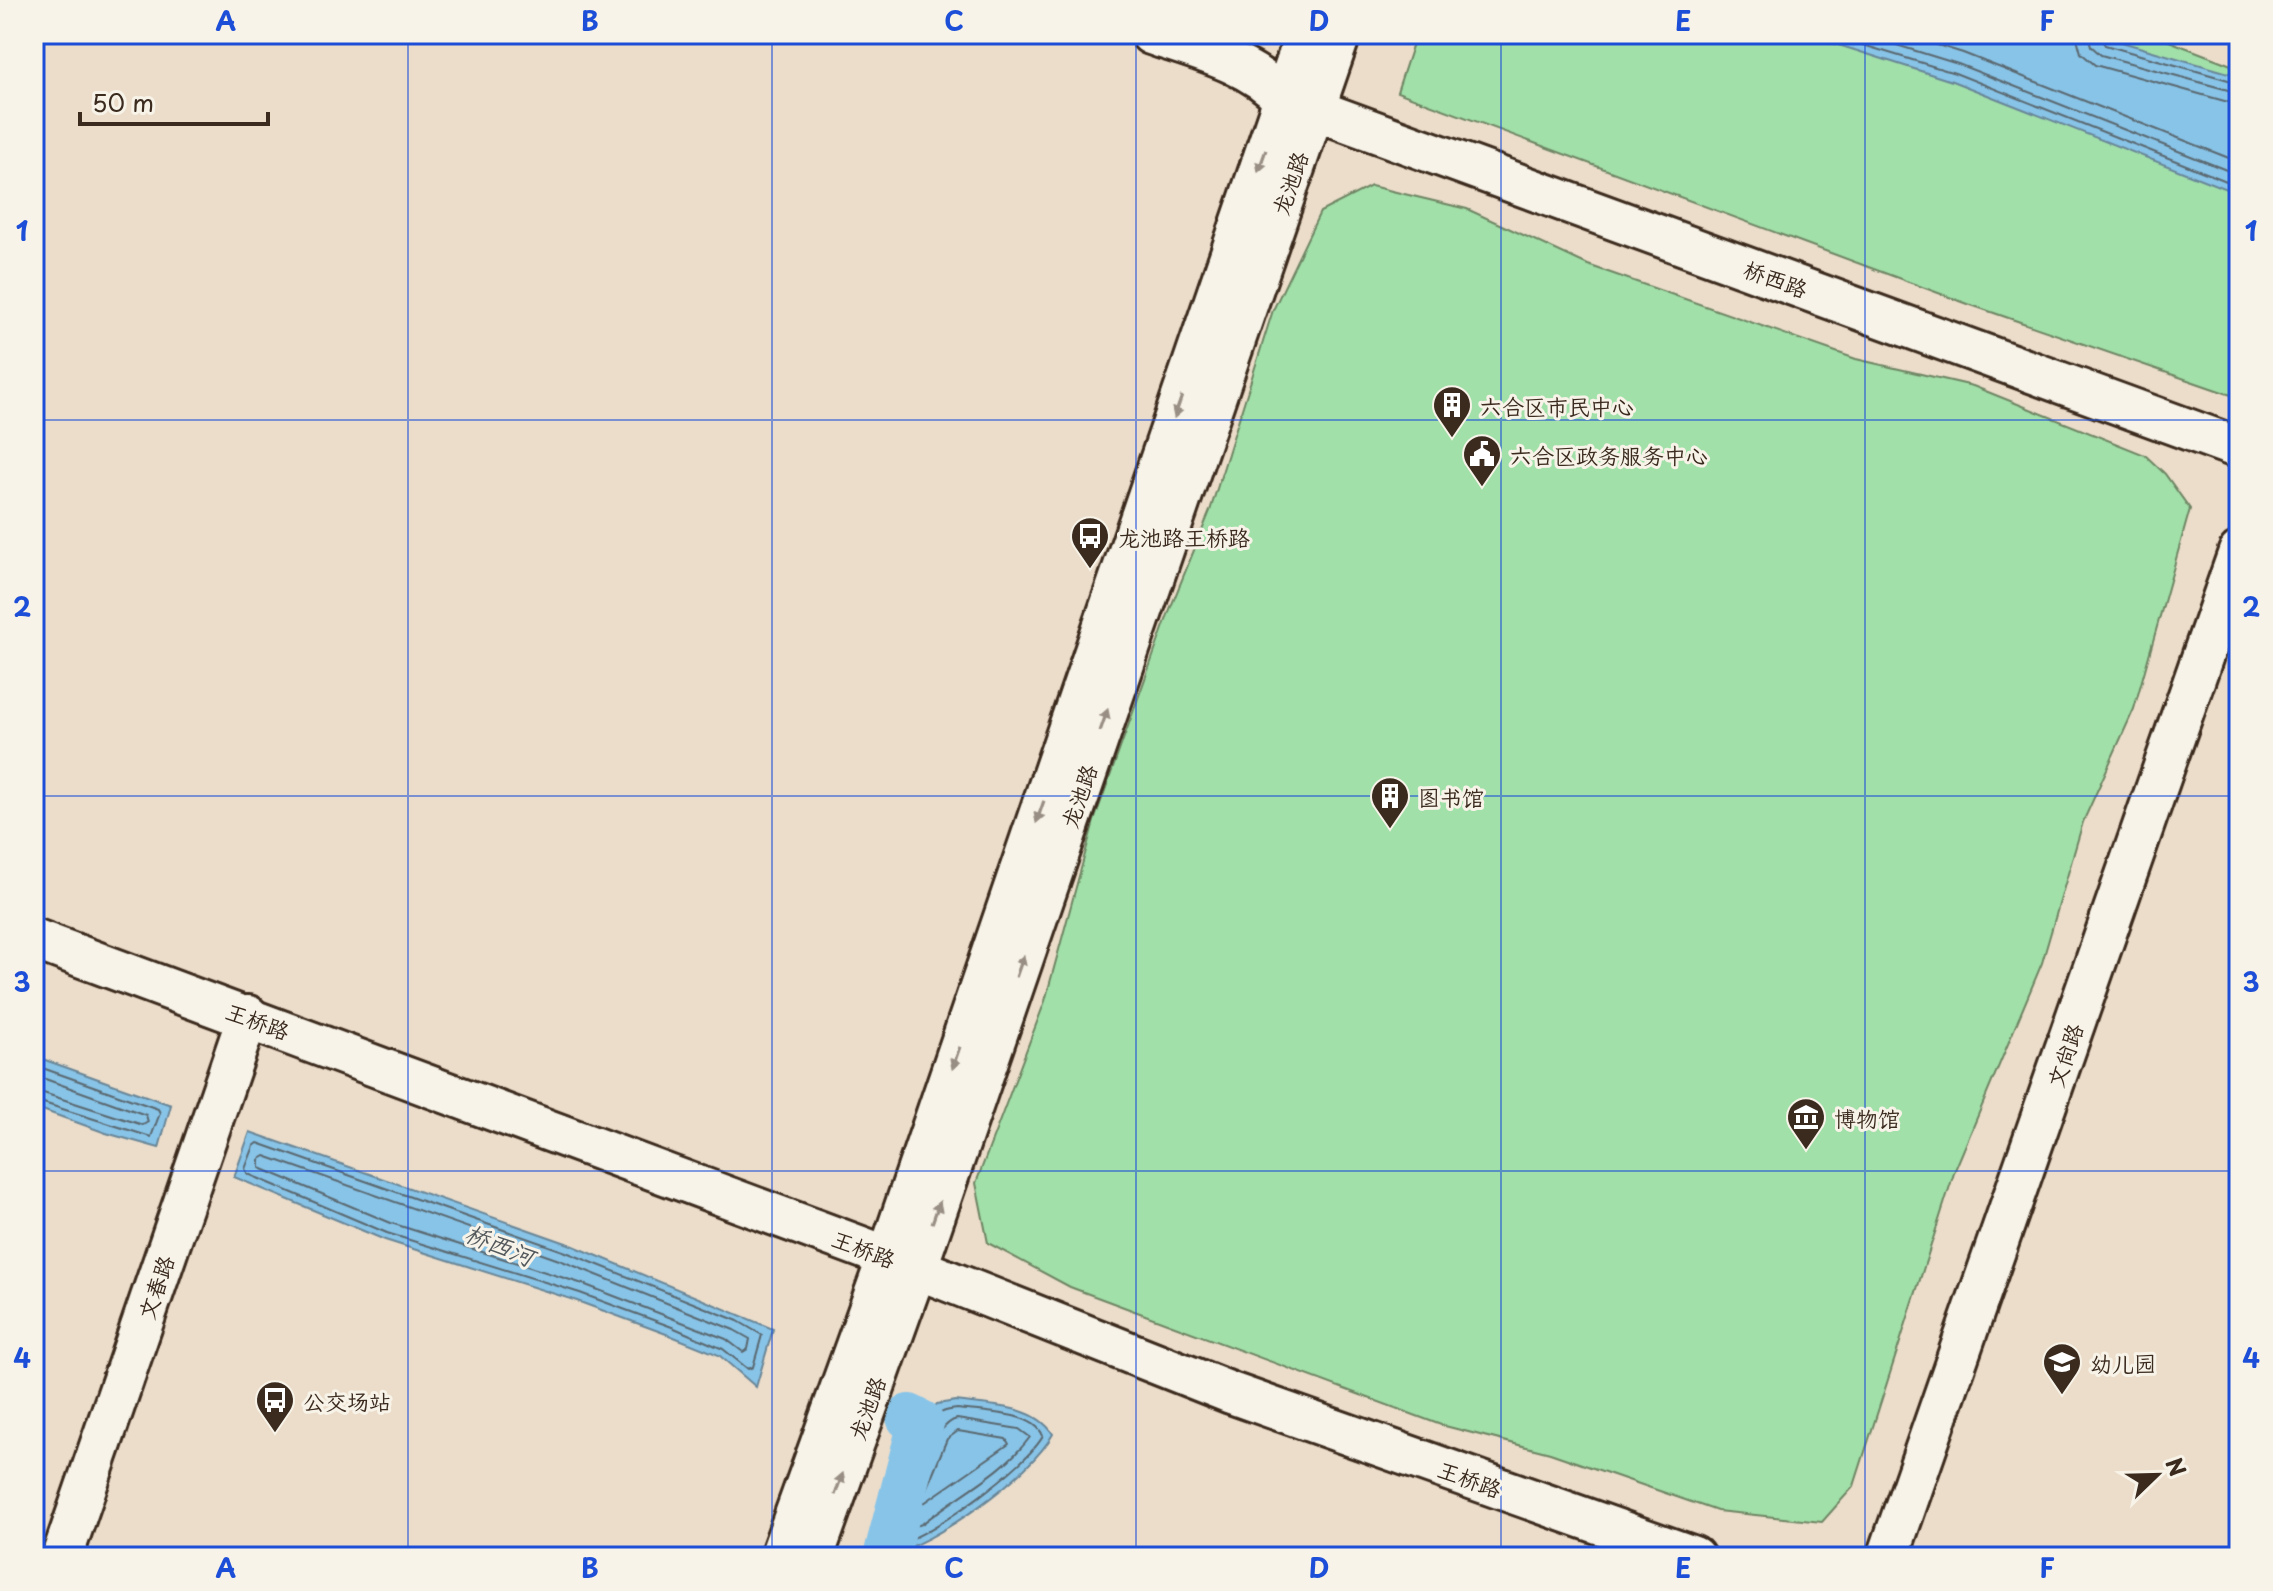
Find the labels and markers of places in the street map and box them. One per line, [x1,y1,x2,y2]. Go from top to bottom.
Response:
building icon: 六合区市民中心 [1431,384,1473,439]
place label: 六合区市民中心 [1480,389,1634,422]
public building icon: 六合区政务服务中心 [1461,433,1503,488]
place label: 六合区政务服务中心 [1510,438,1708,471]
bus stop icon: 龙池路王桥路 [1069,515,1111,570]
place label: 龙池路王桥路 [1118,520,1250,553]
building icon: 图书馆 [1369,775,1411,830]
place label: 图书馆 [1418,780,1484,813]
museum icon: 博物馆 [1785,1096,1827,1151]
place label: 博物馆 [1834,1101,1900,1134]
school or university icon: 幼儿园 [2041,1341,2083,1396]
place label: 幼儿园 [2090,1346,2156,1379]
bus stop icon: 公交场站 [254,1379,296,1434]
place label: 公交场站 [303,1384,391,1417]

